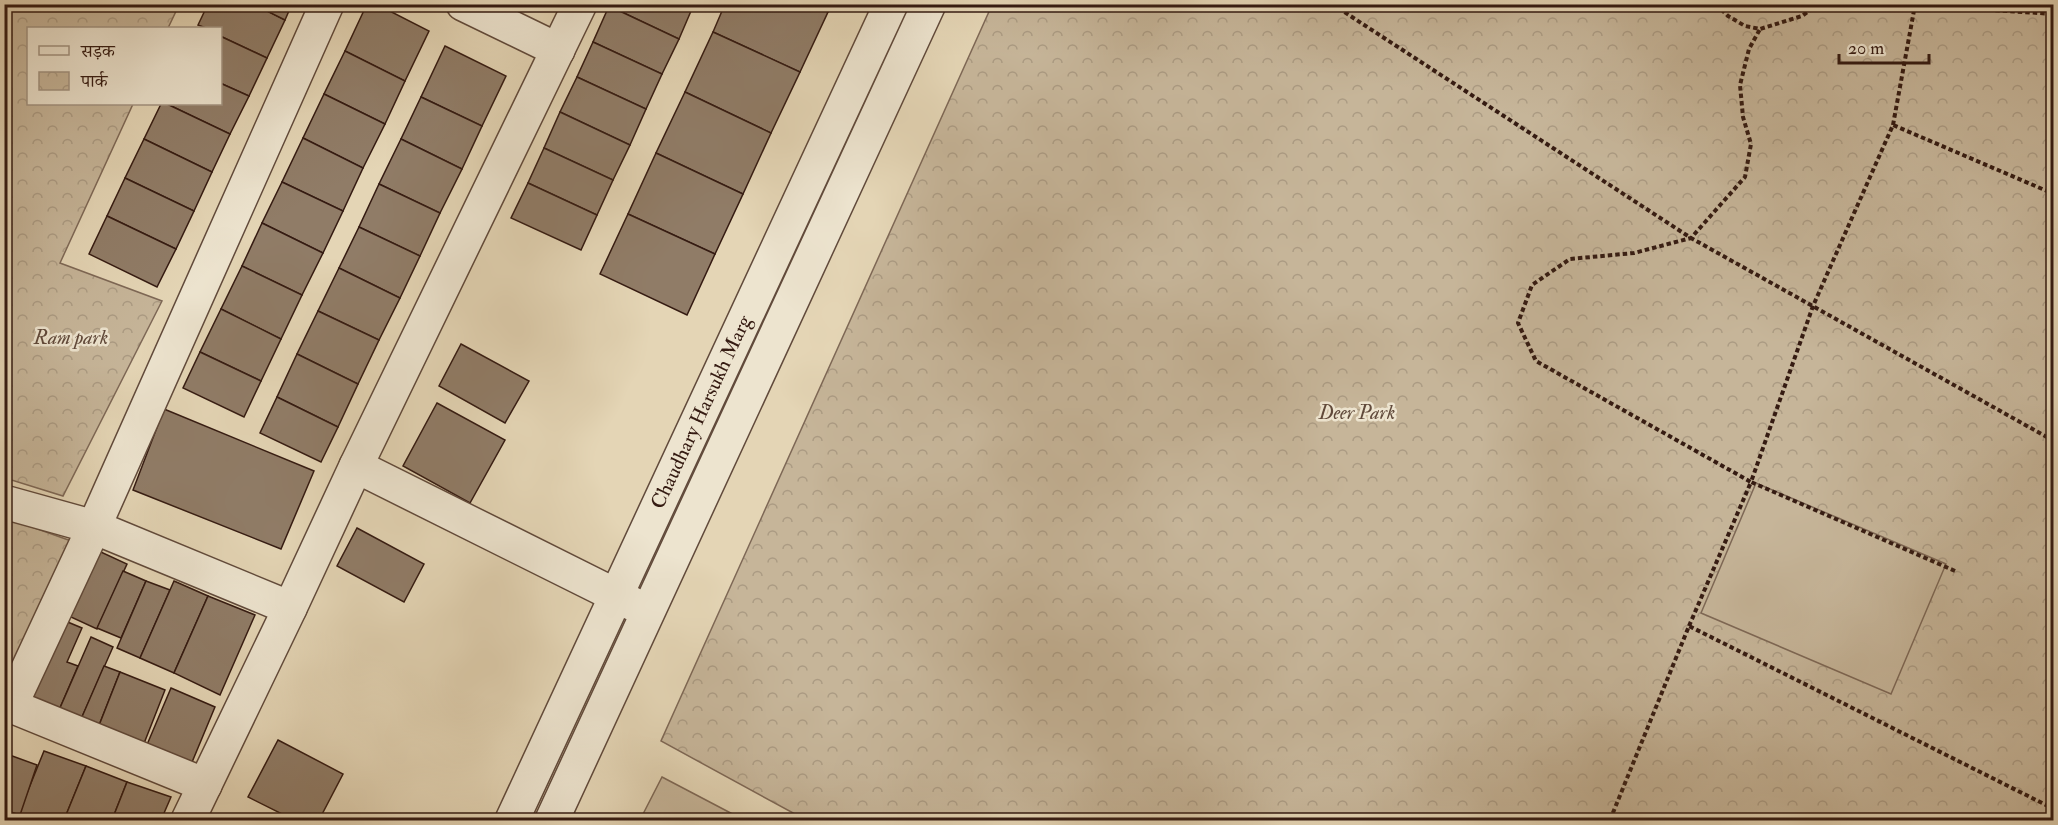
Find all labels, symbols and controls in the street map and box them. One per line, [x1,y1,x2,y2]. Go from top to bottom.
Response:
legend [27,27,222,105]
scale bar [1839,27,1929,65]
text: 20 m [1848,37,1884,60]
text: सड़क [80,40,116,63]
text: पार्क [80,70,109,93]
street label: Chaudhary Harsukh Marg [645,310,757,513]
park label: Ram park [33,325,108,350]
park label: Deer Park [1318,400,1395,425]

